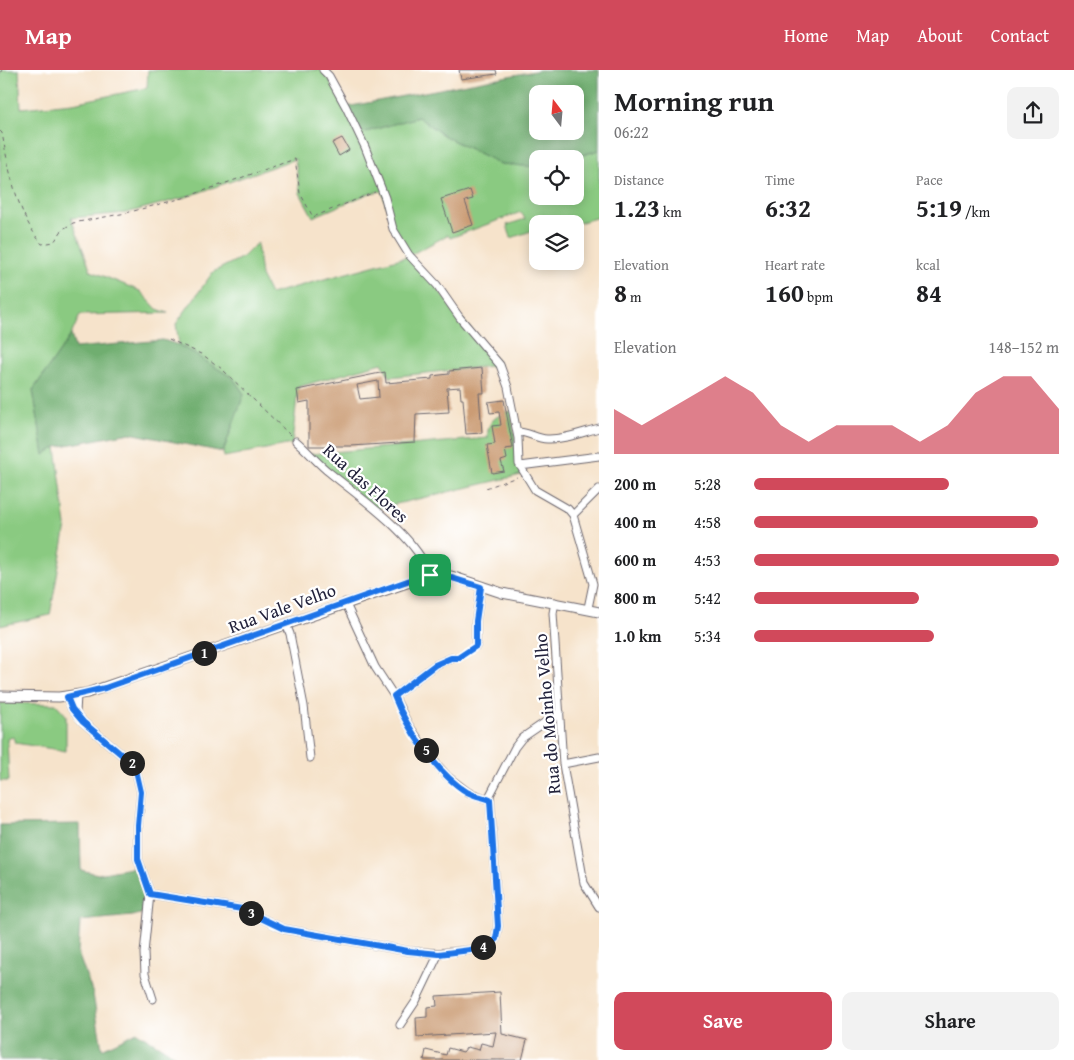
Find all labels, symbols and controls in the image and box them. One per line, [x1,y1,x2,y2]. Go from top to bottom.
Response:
text: Map [25,18,72,53]
text: Home [784,22,828,49]
text: Map [856,22,889,49]
text: About [917,22,963,49]
text: Contact [991,22,1049,49]
text: Morning run [614,80,774,121]
north arrow [529,85,584,140]
map controls [529,85,584,270]
button: share [1007,87,1059,139]
text: 06:22 [614,120,649,144]
button: locate [529,150,584,205]
text: Distance [614,170,664,190]
text: Time [765,170,795,190]
text: Pace [916,170,943,190]
text: 1.23 [614,190,660,226]
text: 6:32 [765,190,811,226]
text: 5:19 [916,190,962,226]
text: km [660,202,682,222]
text: /km [962,202,990,222]
button: layers [529,215,584,270]
text: Elevation [614,255,669,275]
text: Heart rate [765,255,825,275]
text: kcal [916,255,940,275]
text: 8 [614,275,627,311]
text: 160 [765,275,804,311]
text: 84 [916,275,942,311]
text: m [627,287,641,307]
text: bpm [804,287,833,307]
text: Elevation [614,335,677,359]
text: 148–152 m [989,335,1059,359]
street label: Rua das Flores [317,437,415,529]
text: 200 m [614,472,656,496]
text: 5:28 [694,472,721,496]
text: 400 m [614,510,656,534]
text: 4:58 [694,510,721,534]
text: 600 m [614,548,656,572]
text: 4:53 [694,548,721,572]
pin [409,554,451,596]
icon: arrive [416,561,444,589]
street label: Rua Vale Velho [224,576,340,640]
text: 800 m [614,586,656,610]
text: 5:42 [694,586,721,610]
text: 1.0 km [614,624,661,648]
text: 5:34 [694,624,721,648]
street label: Rua do Moinho Velho [527,633,567,795]
pin: 1 [192,640,216,666]
text: 1 [201,643,208,663]
pin: 5 [414,738,438,762]
text: 5 [423,740,430,760]
pin: 2 [120,750,144,776]
text: 2 [129,753,136,773]
pin: 3 [238,900,264,926]
text: 3 [248,903,255,923]
pin: 4 [470,934,496,960]
text: 4 [480,937,487,957]
button: Save [614,992,832,1050]
button: Share [842,992,1059,1050]

